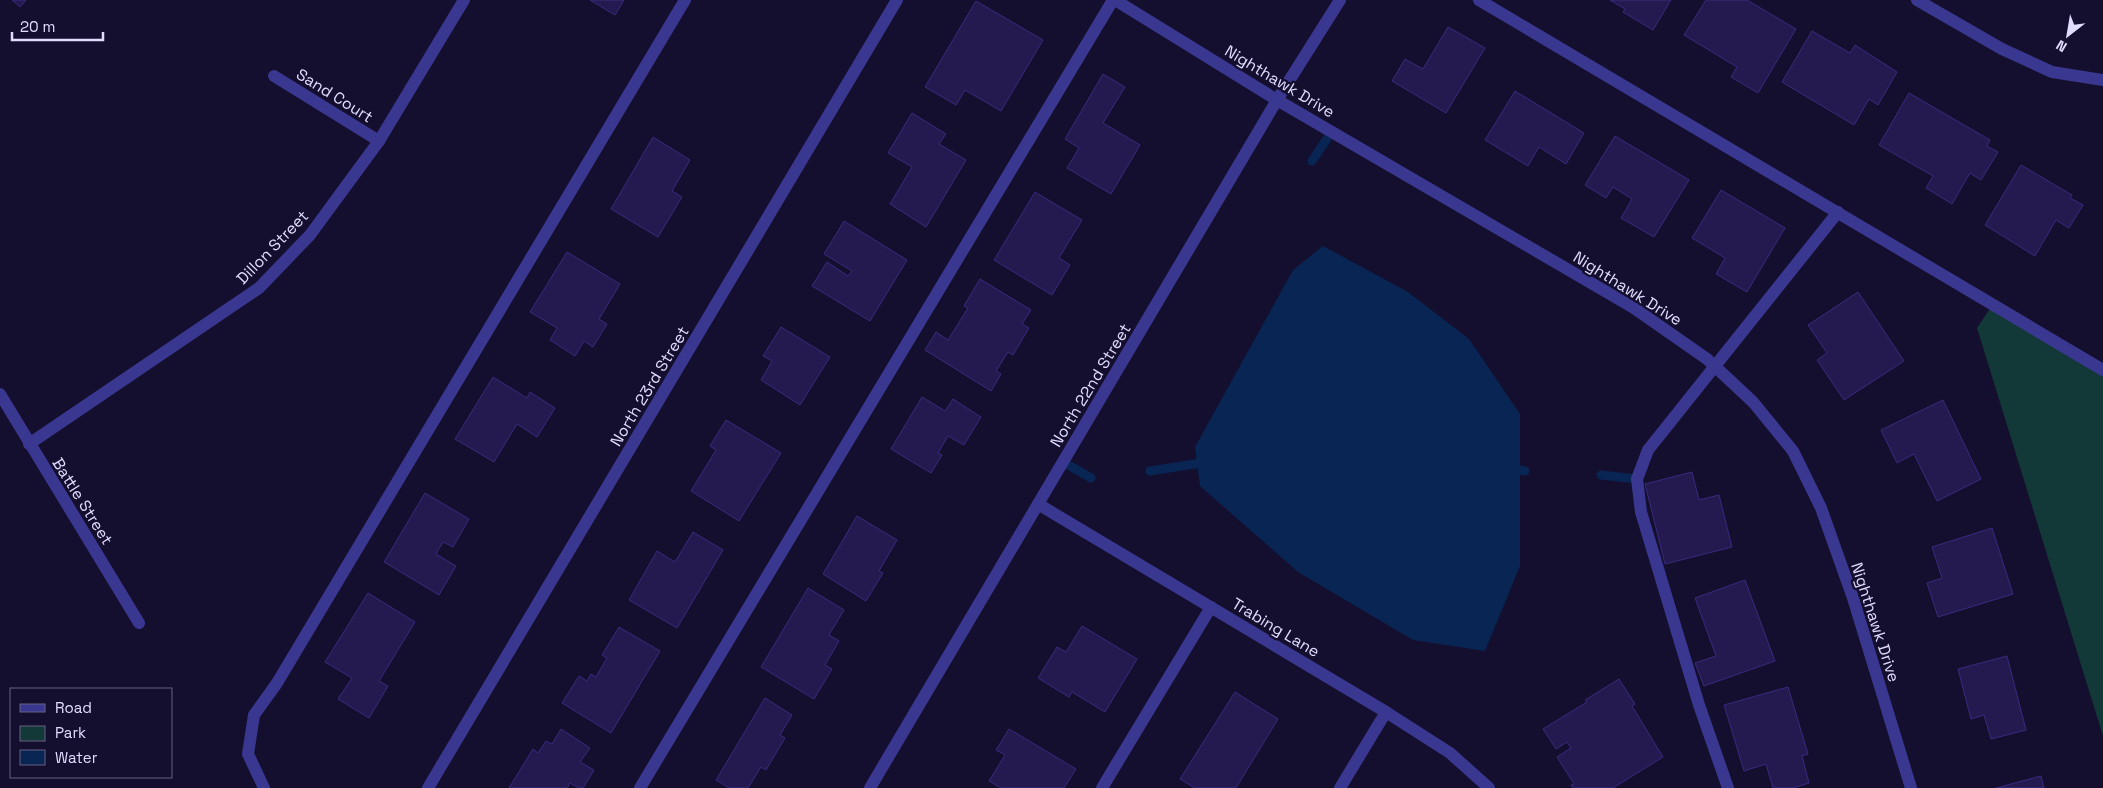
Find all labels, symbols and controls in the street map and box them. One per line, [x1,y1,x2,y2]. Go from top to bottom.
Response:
scale bar [12,10,104,42]
north arrow [2043,10,2093,60]
text: 20 m [20,17,55,36]
text: N [2053,36,2070,56]
street label: Nighthawk Drive [1221,40,1339,122]
street label: Sand Court [292,64,377,127]
street label: Dillon Street [232,206,313,289]
street label: Nighthawk Drive [1569,247,1686,330]
street label: North 22nd Street [1045,320,1136,451]
street label: North 23rd Street [605,323,693,450]
street label: Battle Street [48,454,118,549]
street label: Nighthawk Drive [1846,560,1905,685]
street label: Trabing Lane [1228,593,1323,662]
legend [10,688,172,778]
text: Road [55,698,92,717]
text: Park [55,723,86,742]
text: Water [55,748,98,767]

